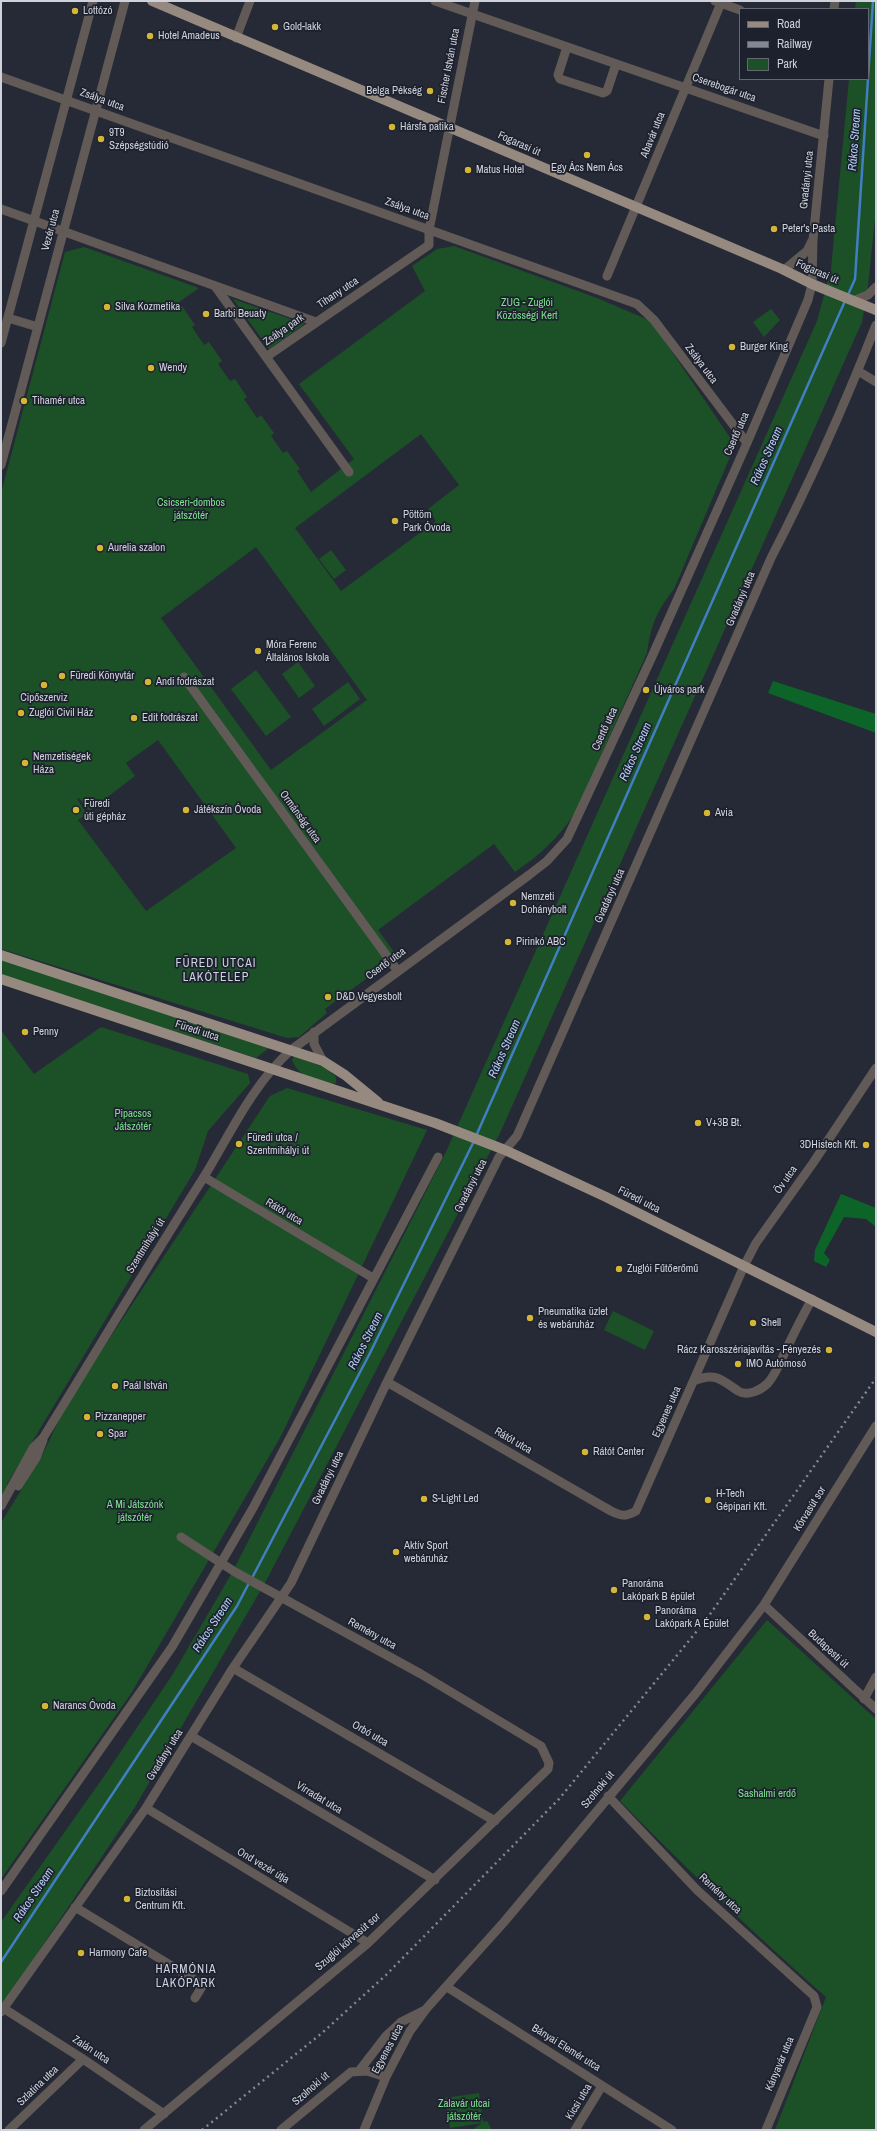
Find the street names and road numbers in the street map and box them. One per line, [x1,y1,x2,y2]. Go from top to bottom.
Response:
street label: Fischer István utca [435,27,463,105]
street label: Cserebogár utca [690,71,758,105]
street label: Zsálya utca [78,86,126,114]
street label: Abavár utca [638,110,668,160]
street label: Fogarasi út [496,129,542,159]
street label: Gvadányi utca [797,150,817,210]
street label: Zsálya utca [383,195,431,223]
street label: Vezér utca [39,208,63,252]
street label: Fogarasi út [794,257,840,287]
street label: Tihany utca [315,274,361,312]
street label: Zsálya park [261,311,307,349]
street label: Zsálya utca [682,342,720,386]
street label: Csertő utca [722,410,752,458]
street label: Gvadányi utca [724,570,758,628]
street label: Csertő utca [589,705,621,753]
street label: Ormánság utca [277,788,323,846]
street label: Gvadányi utca [592,867,628,925]
street label: Csertő utca [363,945,409,983]
street label: Füredi utca [173,1018,221,1044]
street label: Gvadányi utca [452,1157,490,1215]
street label: Öv utca [772,1163,800,1197]
street label: Füredi utca [616,1184,662,1216]
street label: Rátót utca [263,1196,305,1228]
street label: Szentmihályi út [124,1216,168,1276]
street label: Egyenes utca [650,1384,684,1440]
street label: Rátót utca [492,1425,534,1457]
street label: Gvadányi utca [309,1449,347,1507]
street label: Körvasút sor [791,1484,829,1534]
street label: Remény utca [346,1615,398,1653]
street label: Budapesti út [805,1627,851,1671]
street label: Orbó utca [350,1718,390,1750]
street label: Gvadányi utca [144,1727,186,1783]
street label: Szolnoki út [579,1769,617,1811]
street label: Virradat utca [294,1779,344,1817]
street label: Ond vezér útja [234,1845,292,1887]
street label: Remény utca [696,1871,744,1917]
street label: Szuglói körvasút sor [313,1910,383,1974]
street label: Egyenes utca [369,2022,407,2076]
street label: Bányai Elemér utca [529,2022,603,2074]
street label: Zalán utca [70,2033,112,2067]
street label: Kányavár utca [763,2035,797,2093]
street label: Szlatina utca [15,2063,61,2109]
street label: Szolnoki út [290,2069,332,2109]
street label: Kicsi utca [563,2082,595,2122]

